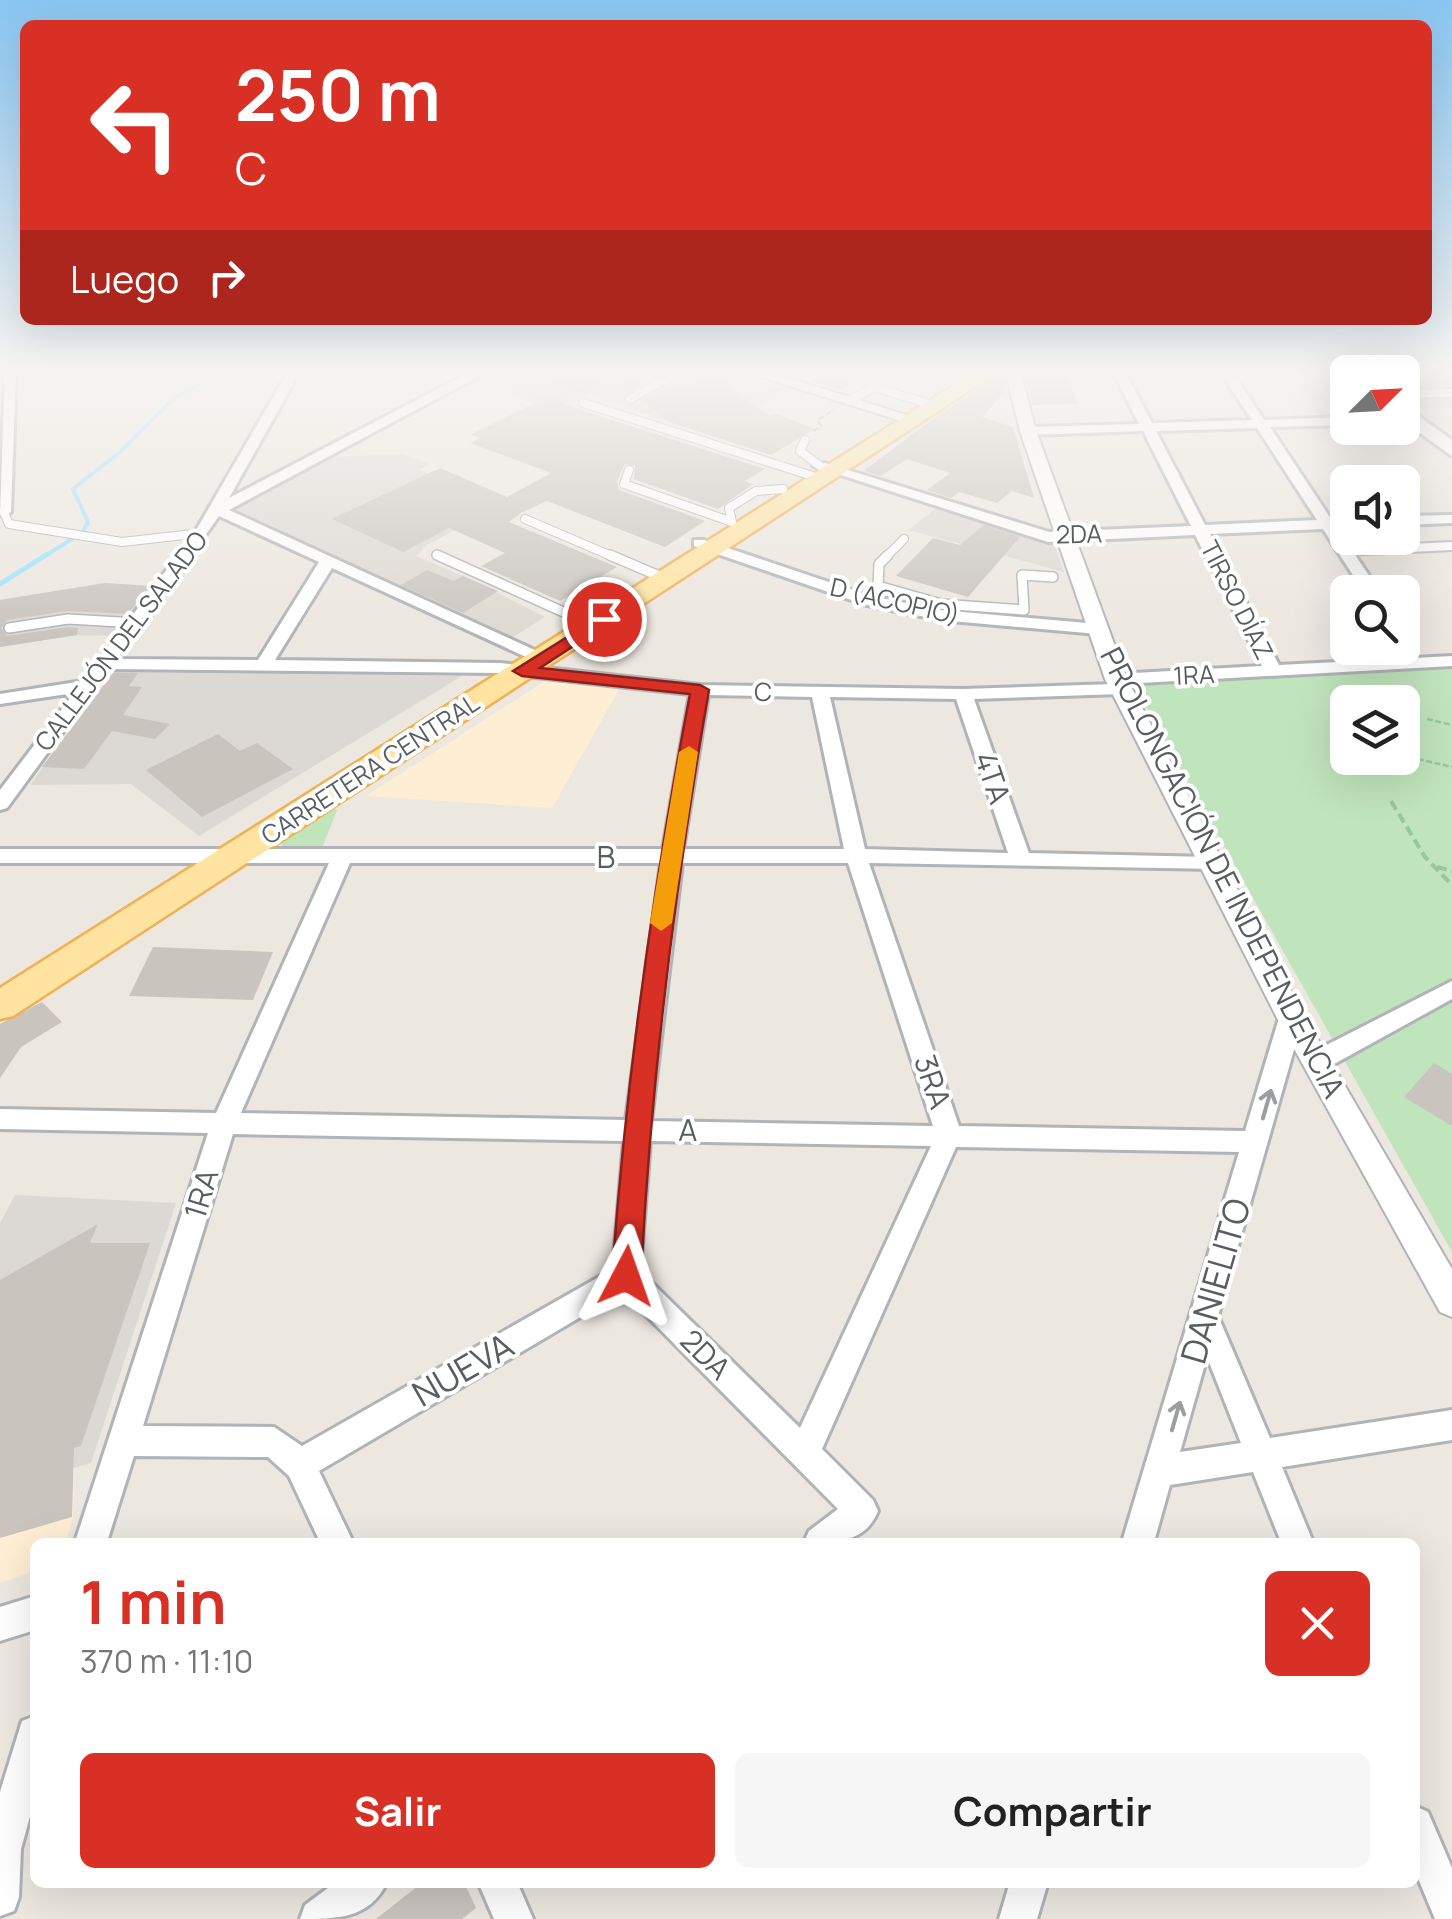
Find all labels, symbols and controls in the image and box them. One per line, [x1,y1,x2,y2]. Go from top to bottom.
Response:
text: 250 m [235,46,441,142]
icon: left [70,60,200,190]
text: C [235,137,267,199]
icon: right [199,250,254,305]
text: Luego [70,252,179,304]
north arrow [1330,355,1420,445]
map controls [1330,355,1420,775]
button: sound [1330,465,1420,555]
street label: 2DA [1055,516,1103,551]
street label: CALLEJÓN DEL SALADO [26,524,215,758]
street label: TIRSO DÍAZ [1193,534,1282,665]
street label: D (ACOPIO) [827,569,963,632]
button: search [1330,575,1420,665]
pin [562,577,647,662]
icon: arrive [577,592,632,647]
street label: PROLONGACIÓN DE INDEPENDENCIA [1091,640,1355,1105]
street label: 1RA [1172,656,1216,693]
street label: C [754,674,772,709]
street label: CARRETERA CENTRAL [254,685,486,852]
button: layers [1330,685,1420,775]
street label: 4TA [966,746,1021,809]
street label: B [597,836,615,877]
street label: 3RA [905,1049,962,1114]
one-way arrow [1258,1088,1277,1120]
street label: A [678,1109,698,1150]
street label: 1RA [174,1164,227,1223]
street label: DANIELITO [1169,1193,1261,1369]
position arrow [574,1224,678,1328]
street label: 2DA [672,1320,740,1388]
street label: NUEVA [403,1321,522,1417]
one-way arrow [1168,1401,1187,1432]
text: 1 min [80,1560,227,1642]
button: close [1265,1571,1370,1676]
text: 370 m · 11:10 [80,1639,253,1683]
button: Salir [80,1753,715,1868]
button: Compartir [735,1753,1370,1868]

